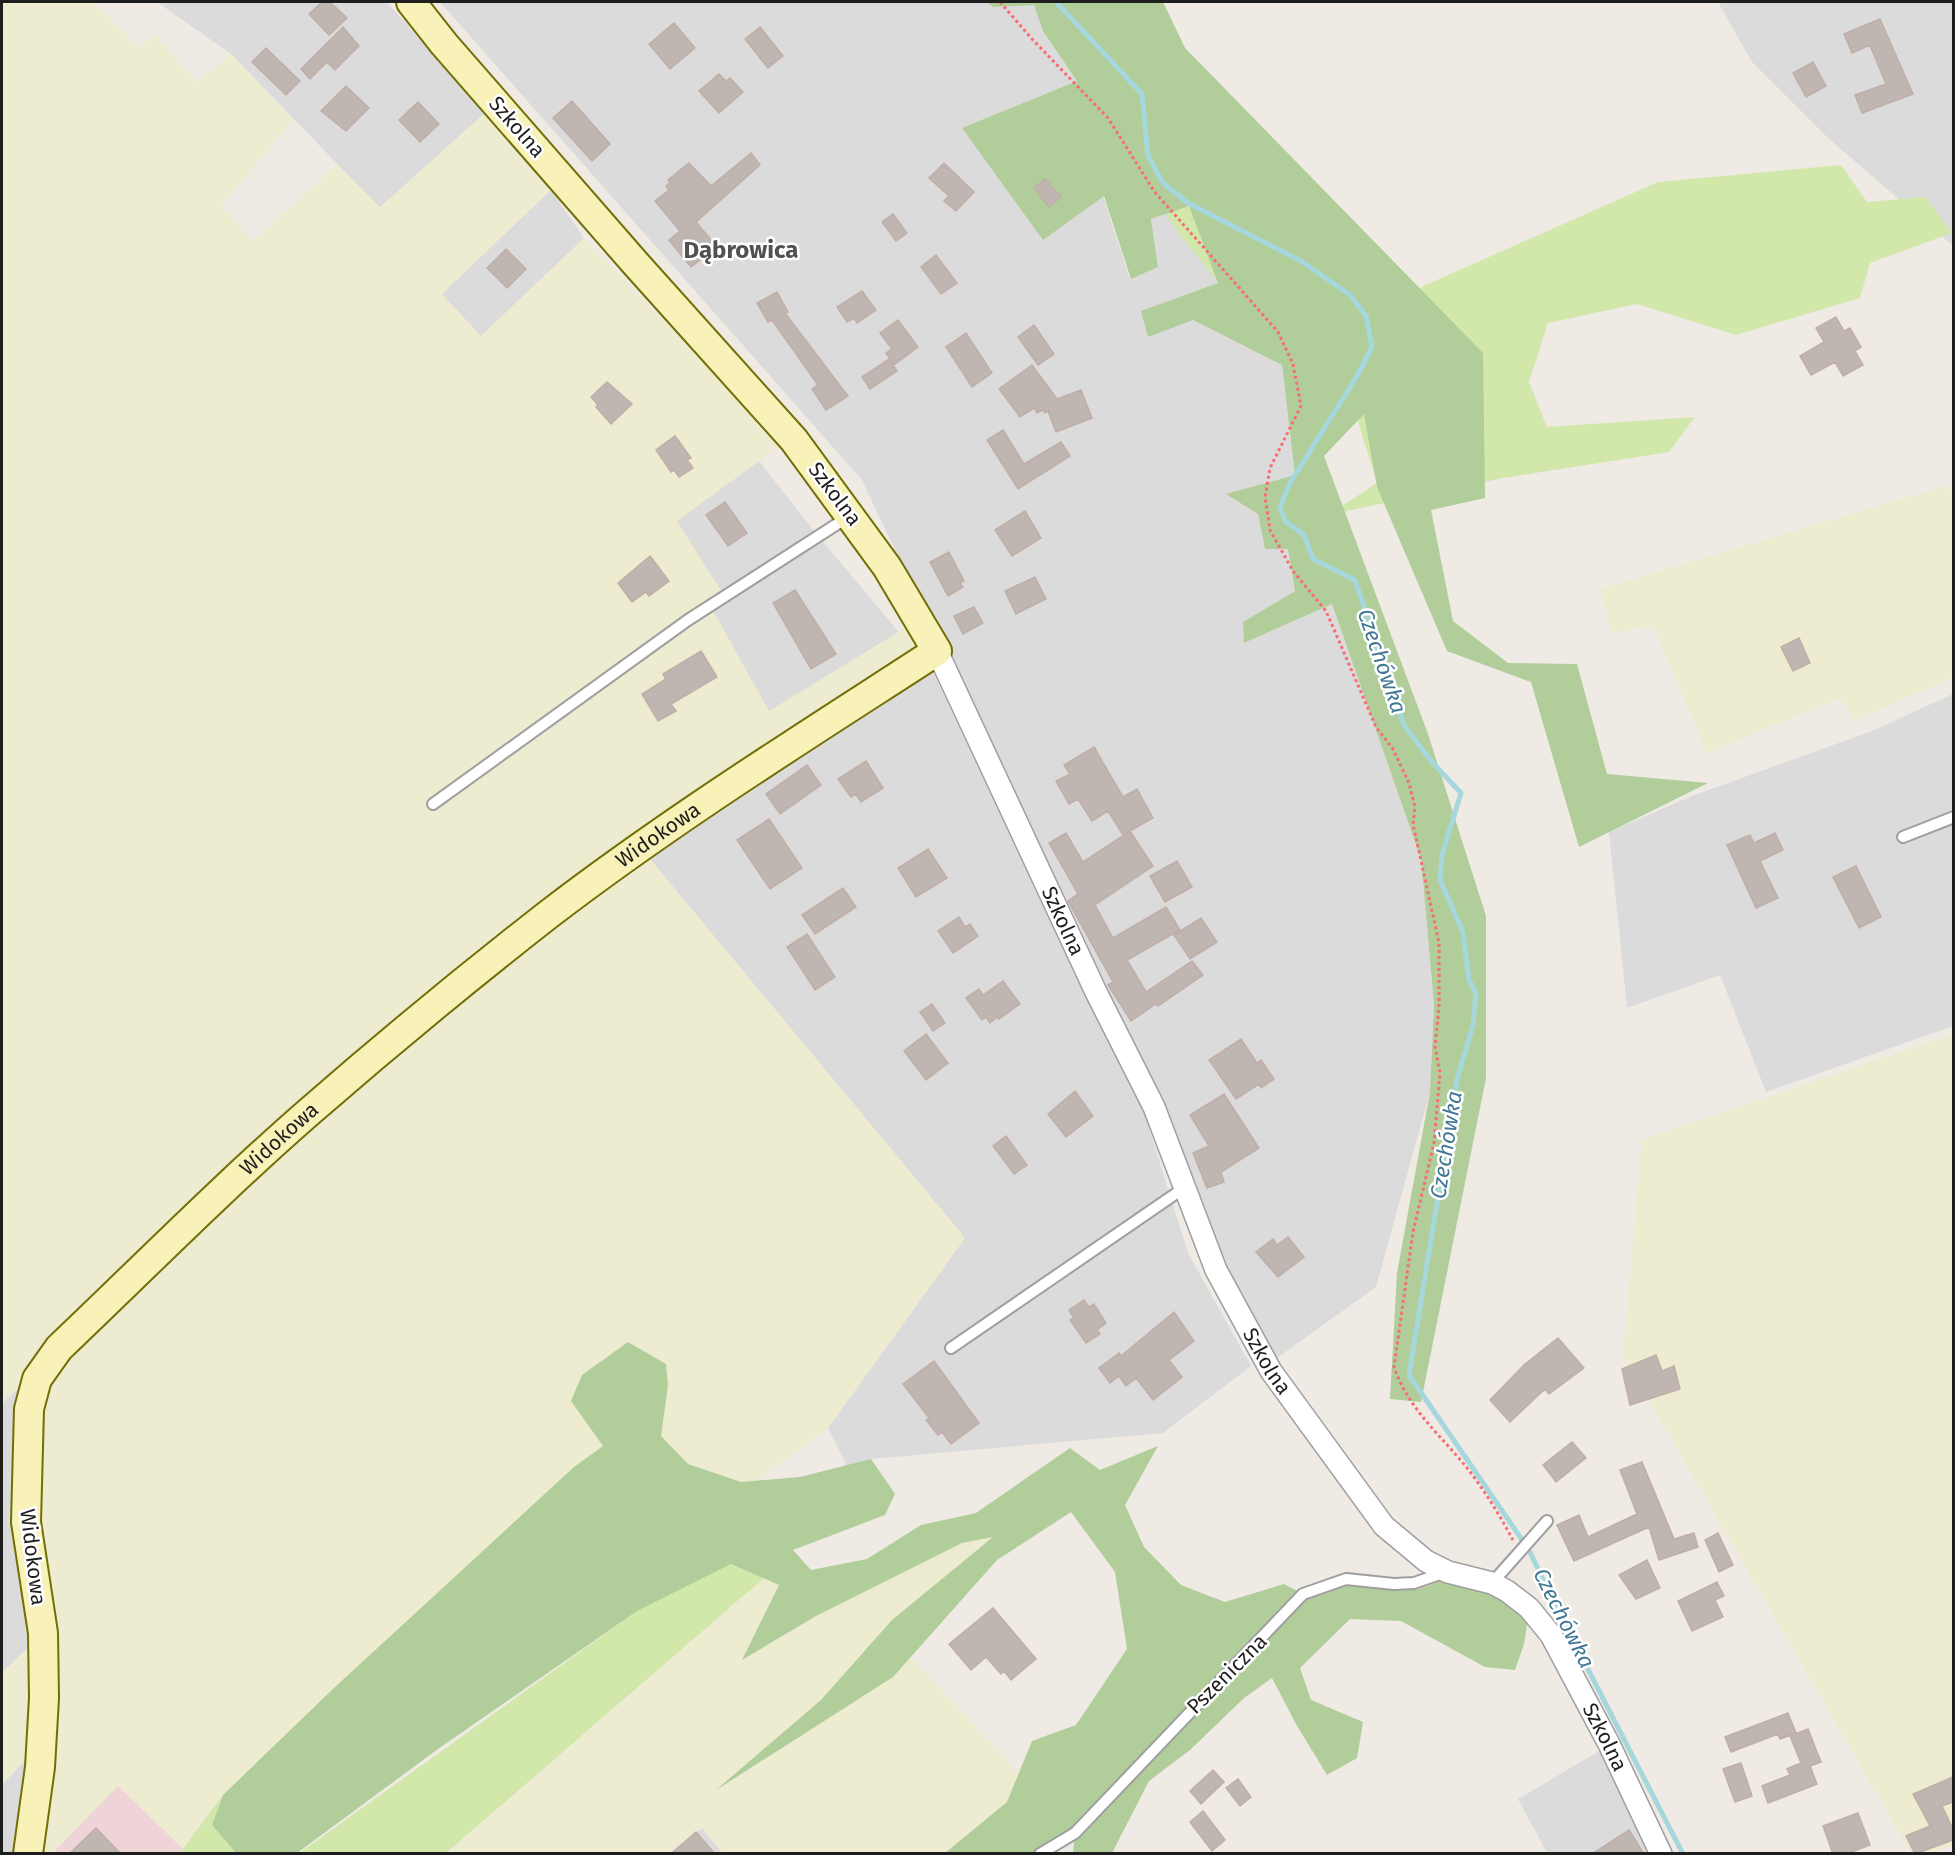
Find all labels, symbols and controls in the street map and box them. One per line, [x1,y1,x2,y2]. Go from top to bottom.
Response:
street label: Szkolna [483,91,551,163]
district label: Dąbrowica [684,236,798,264]
street label: Szkolna [803,457,867,531]
water label: Czechówka [1352,605,1412,717]
street label: Widokowa [611,796,705,873]
street label: Szkolna [1036,882,1090,960]
water label: Czechówka [1424,1089,1468,1201]
street label: Widokowa [234,1097,324,1181]
street label: Szkolna [1237,1323,1297,1400]
street label: Widokowa [14,1507,52,1607]
water label: Czechówka [1527,1563,1601,1673]
street label: Pszeniczna [1181,1628,1273,1720]
street label: Szkolna [1577,1699,1633,1775]

